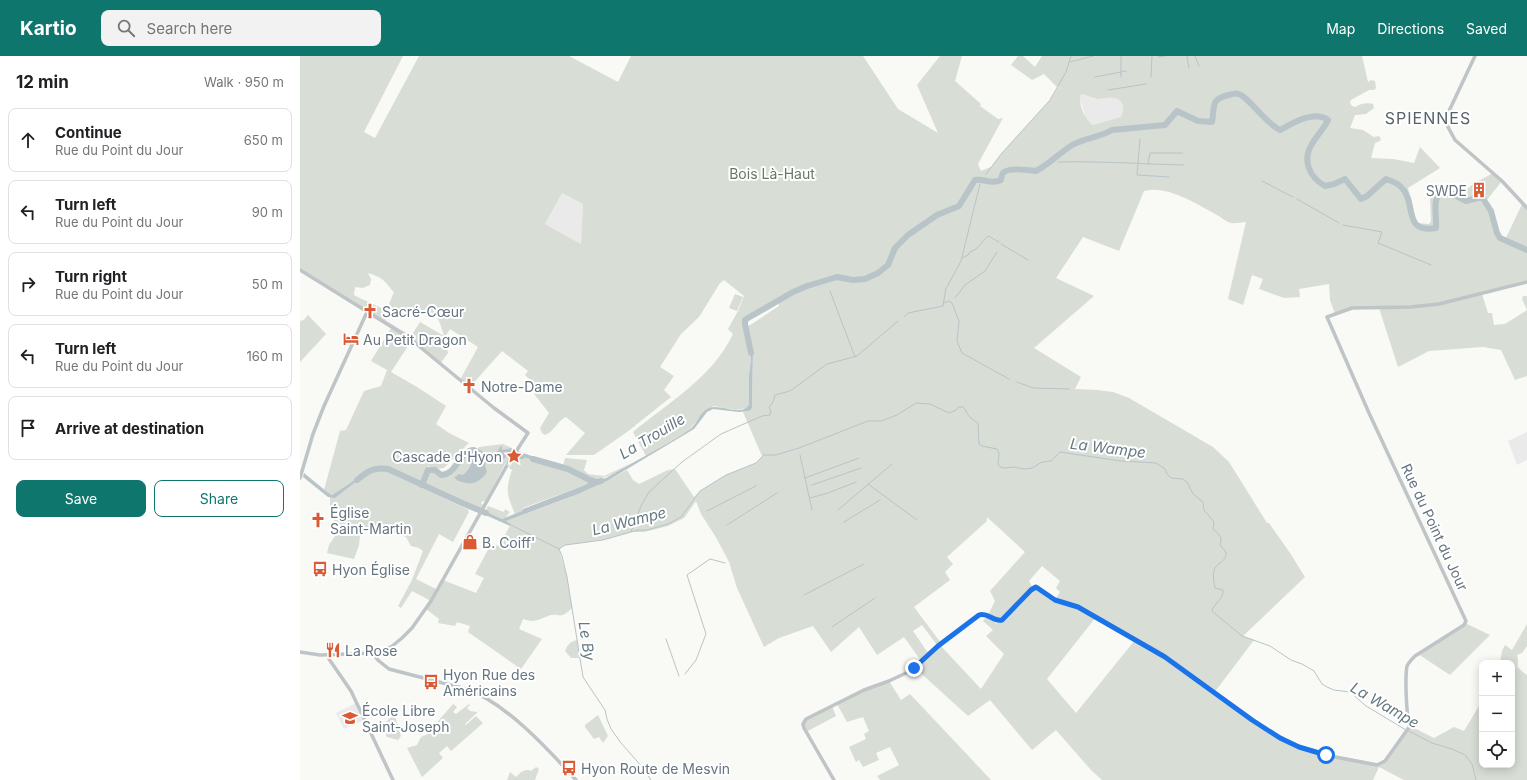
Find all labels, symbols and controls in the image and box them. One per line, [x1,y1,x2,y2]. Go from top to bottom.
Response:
search box [101,10,381,46]
text: Kartio [20,17,77,40]
icon: search [115,17,137,39]
text: Search here [147,19,232,38]
text: Map [1326,20,1355,37]
text: Directions [1377,20,1444,37]
text: Saved [1466,20,1507,37]
text: 12 min [16,72,69,92]
text: Walk · 950 m [204,74,284,90]
district label: SPIENNES [1385,108,1471,128]
text: Continue [55,123,122,142]
icon: ahead [17,129,39,151]
text: 650 m [244,132,283,148]
text: Rue du Point du Jour [55,142,183,158]
park label: Bois Là-Haut [729,165,815,182]
building icon: SWDE [1470,181,1488,199]
place label: SWDE [1426,182,1467,199]
text: Turn left [55,195,116,214]
icon: left [17,201,39,223]
text: 90 m [252,204,283,220]
text: Rue du Point du Jour [55,214,183,230]
text: Turn right [55,267,127,286]
icon: right [17,273,39,295]
text: 50 m [252,276,283,292]
text: Rue du Point du Jour [55,286,183,302]
church icon: Sacré-Cœur [361,302,379,320]
place label: Sacré-Cœur [382,303,464,320]
hotel icon: Au Petit Dragon [342,330,360,348]
place label: Au Petit Dragon [363,331,467,348]
text: Turn left [55,339,116,358]
icon: left [17,345,39,367]
text: 160 m [246,348,283,364]
text: Rue du Point du Jour [55,358,183,374]
church icon: Notre-Dame [460,377,478,395]
place label: Notre-Dame [481,378,563,395]
water label: La Trouille [616,409,688,463]
icon: arrive [17,417,39,439]
text: Arrive at destination [55,419,204,438]
water label: La Wampe [1069,434,1147,462]
place icon: Cascade d'Hyon [505,447,523,465]
place label: Cascade d'Hyon [392,448,502,465]
street label: Rue du Point du Jour [1398,461,1472,593]
button: Save [16,480,146,517]
button: Share [154,480,284,517]
water label: La Wampe [590,503,668,539]
place label: Église Saint-Martin [330,504,412,537]
church icon: Église Saint-Martin [309,511,327,529]
shop icon: B. Coiff' [461,533,479,551]
place label: B. Coiff' [482,534,535,551]
bus stop icon: Hyon Église [311,560,329,578]
place label: Hyon Église [332,561,410,578]
water label: Le By [575,620,600,663]
restaurant icon: La Rose [324,641,342,659]
place label: La Rose [345,642,397,659]
route end [905,659,923,677]
map controls [1479,660,1515,768]
button: + [1479,660,1515,696]
place label: Hyon Rue des Américains [443,666,535,699]
bus stop icon: Hyon Rue des Américains [422,673,440,691]
water label: La Wampe [1347,678,1423,732]
button: − [1479,696,1515,732]
place label: École Libre Saint-Joseph [362,702,449,735]
school or university icon: École Libre Saint-Joseph [341,709,359,727]
button: locate [1479,732,1515,768]
route start [1317,746,1335,764]
bus stop icon: Hyon Route de Mesvin [560,759,578,777]
place label: Hyon Route de Mesvin [581,760,730,777]

